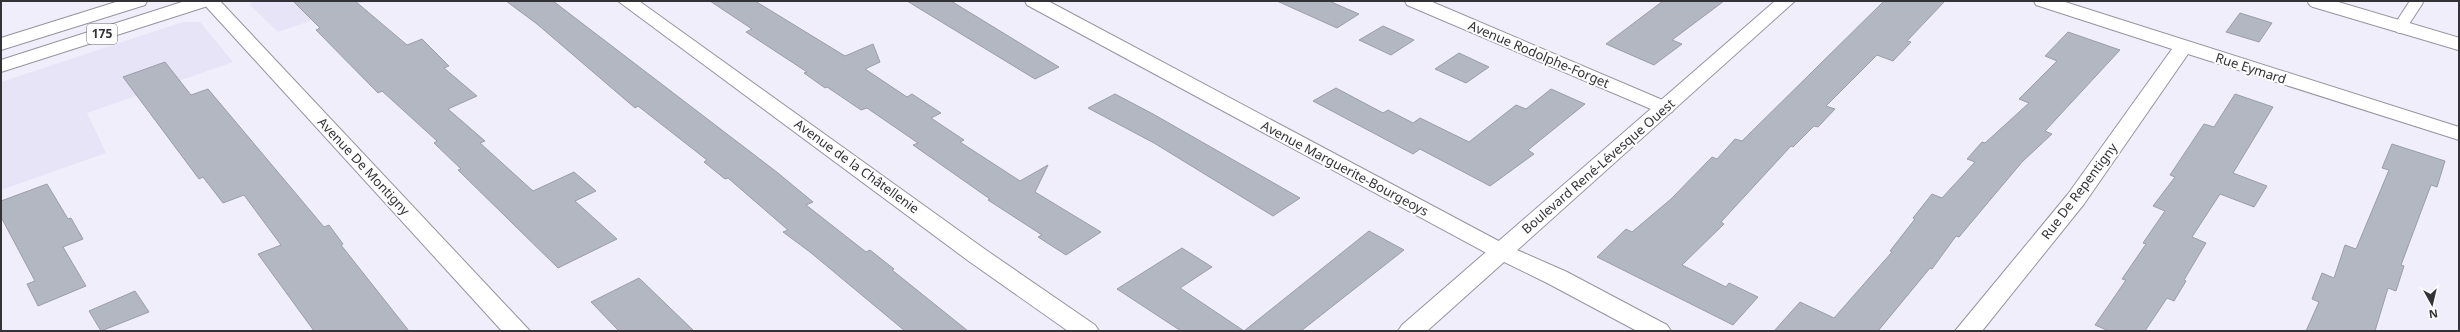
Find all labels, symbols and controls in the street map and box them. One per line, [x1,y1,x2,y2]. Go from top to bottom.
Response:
street label: Avenue Rodolphe-Forget [1466,16,1613,92]
road number: 175 [87,24,117,44]
street label: Rue Eymard [2213,48,2289,88]
street label: Boulevard René-Lévesque Ouest [1518,94,1679,238]
street label: Avenue De Montigny [314,113,414,219]
street label: Avenue de la Châtellenie [791,115,923,217]
street label: Avenue Marguerite-Bourgeoys [1258,116,1432,220]
street label: Rue De Repentigny [2037,139,2121,243]
north arrow [2412,284,2452,324]
text: N [2428,306,2439,322]

